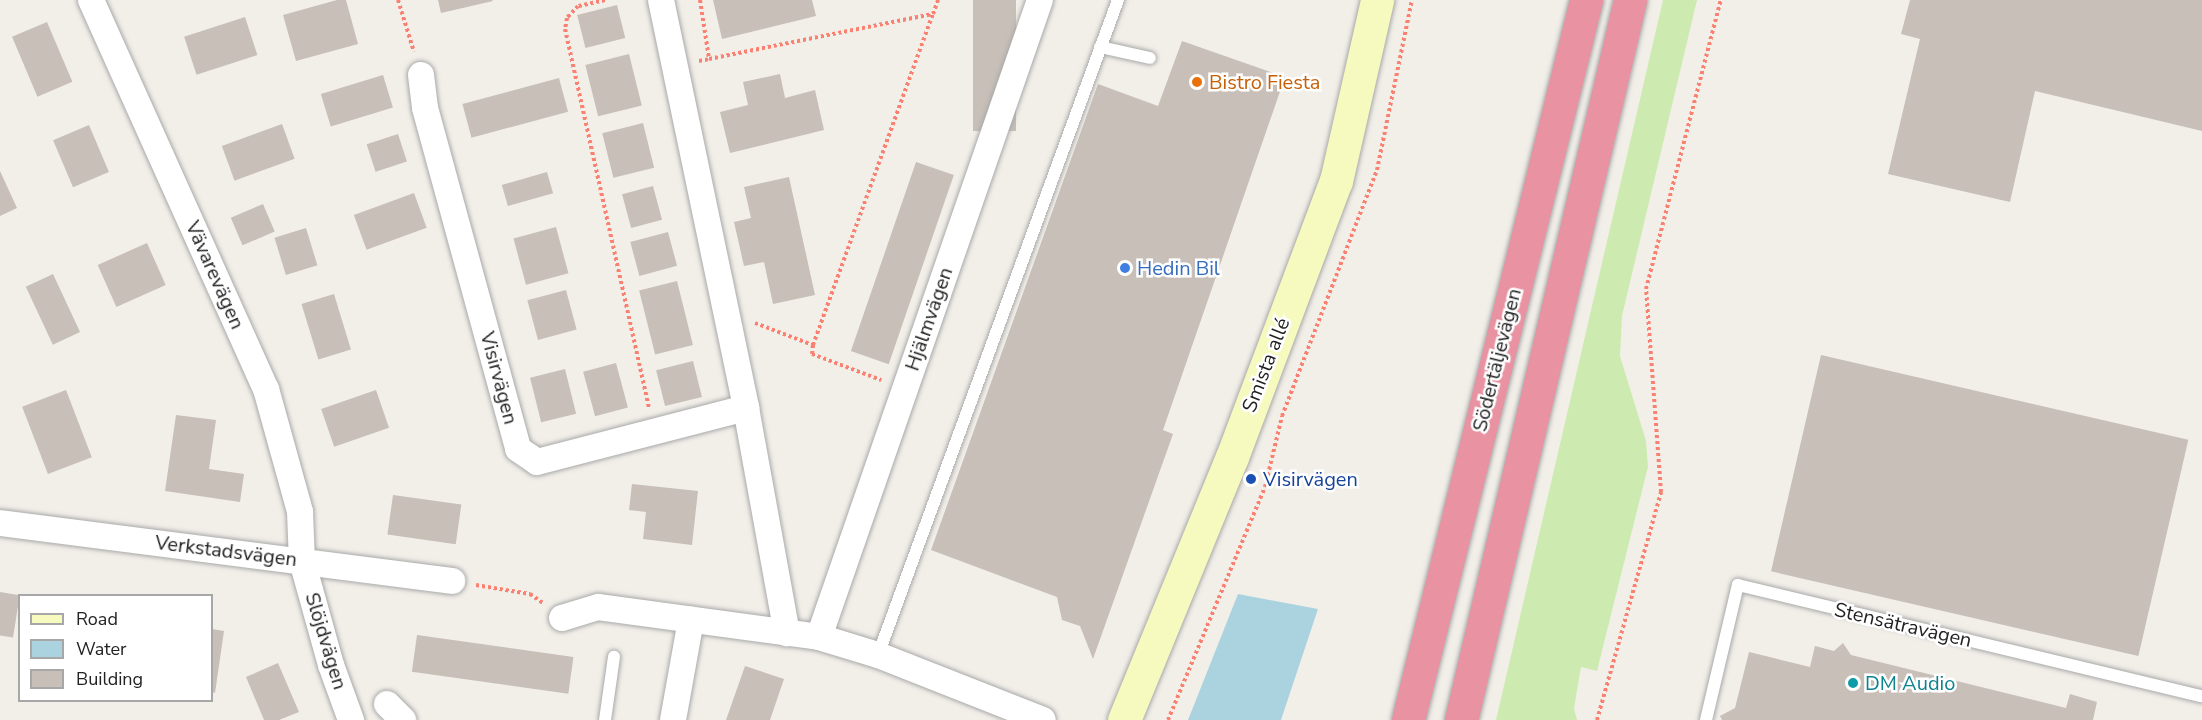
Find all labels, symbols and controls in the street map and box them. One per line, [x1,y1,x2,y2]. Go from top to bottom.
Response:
place label: Bistro Fiesta [1209,70,1320,94]
marker: Bistro Fiesta [1190,75,1204,89]
street label: Vävarevägen [180,217,250,333]
place label: Hedin Bil [1137,256,1220,280]
marker: Hedin Bil [1118,261,1132,275]
street label: Hjälmvägen [900,264,958,374]
street label: Södertäljevägen [1468,286,1526,434]
street label: Smista allé [1237,314,1295,416]
street label: Visirvägen [475,329,523,427]
place label: Visirvägen [1263,467,1358,491]
marker: Visirvägen [1244,472,1258,486]
street label: Verkstadsvägen [154,530,298,572]
street label: Slöjdvägen [300,590,352,692]
legend [18,594,213,702]
street label: Stensätravägen [1832,598,1974,652]
text: Road [76,607,118,631]
text: Water [76,637,127,661]
text: Building [76,667,143,691]
place label: DM Audio [1865,671,1955,695]
marker: DM Audio [1846,676,1860,690]

